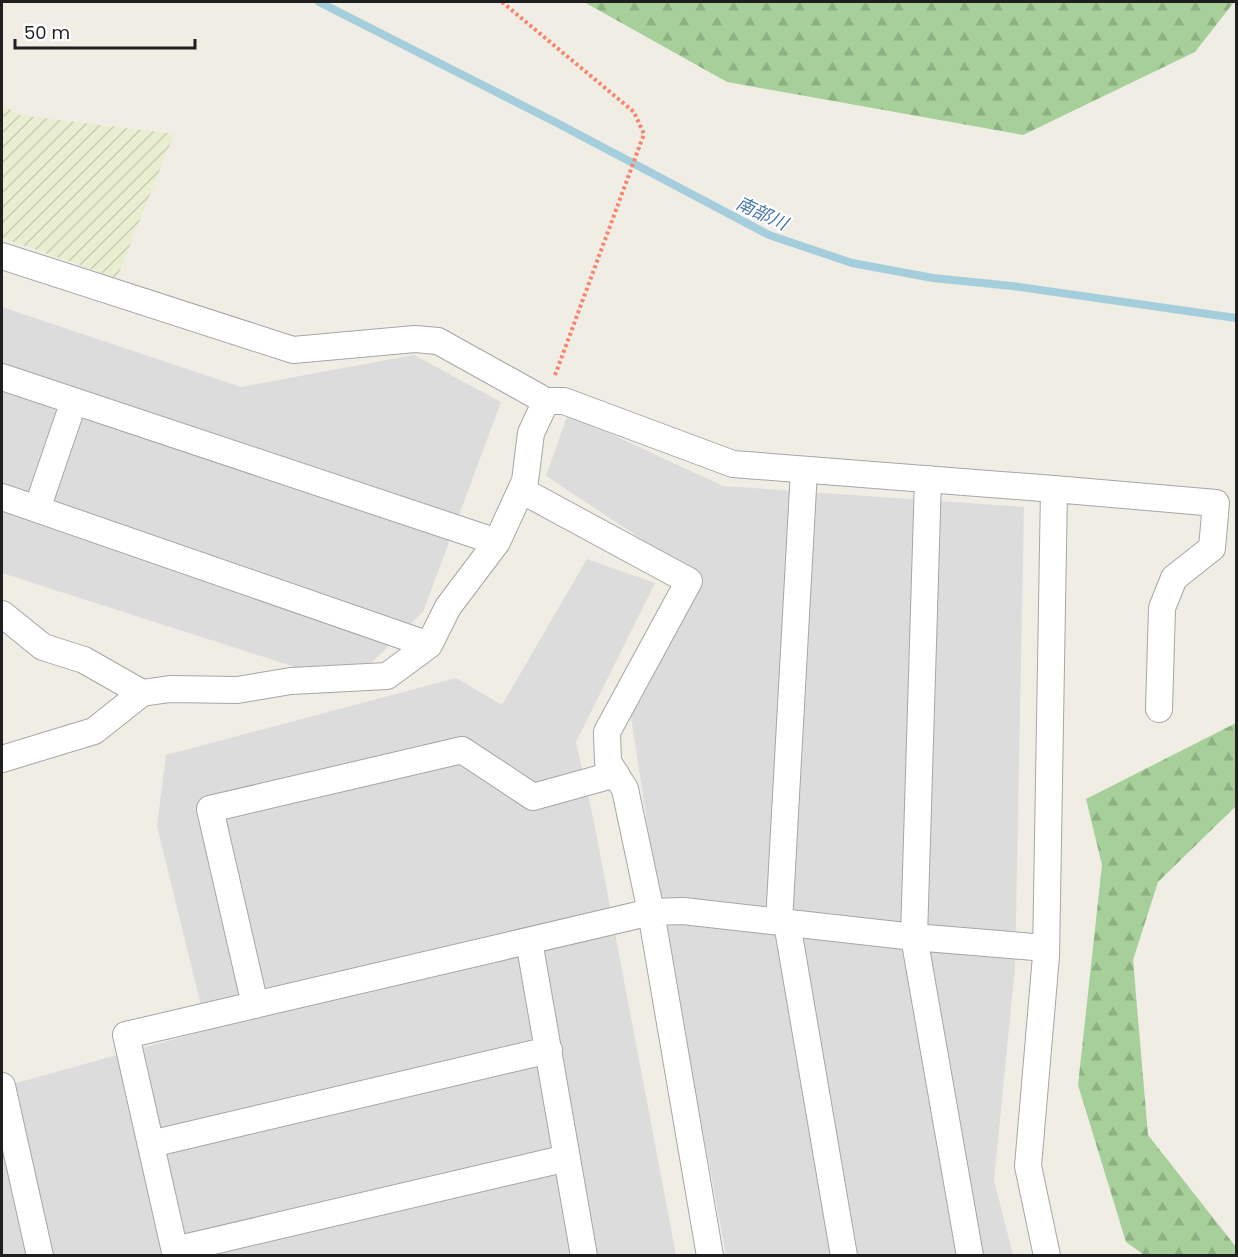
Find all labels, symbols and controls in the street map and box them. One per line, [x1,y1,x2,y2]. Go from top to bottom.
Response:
scale bar [15,12,195,50]
text: 50 m [24,20,70,45]
water label: 南部川 [732,190,794,237]

